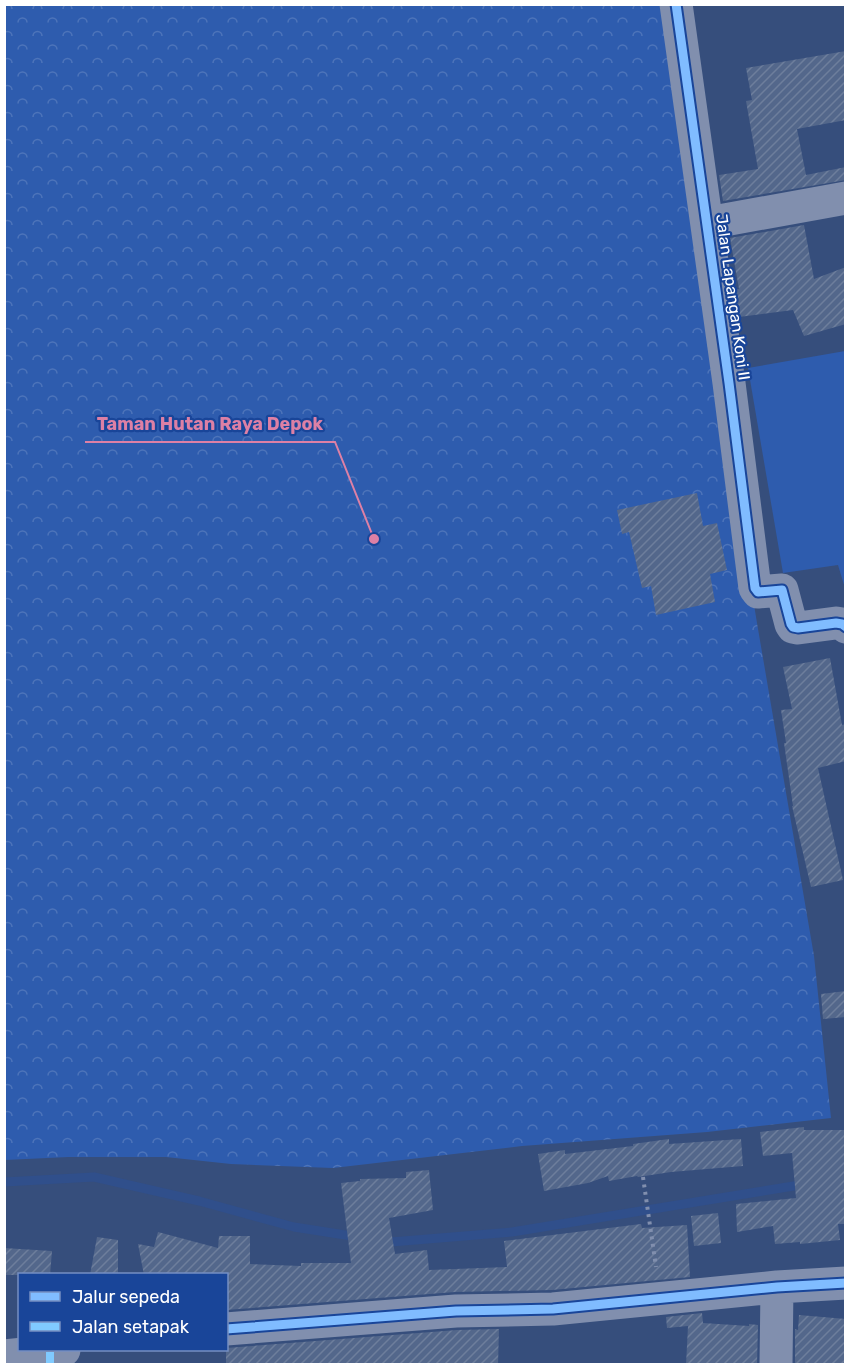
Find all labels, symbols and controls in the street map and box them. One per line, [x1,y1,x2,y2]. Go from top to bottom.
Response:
street label: Jalan Lapangan Koni II [712,213,754,381]
callout: Taman Hutan Raya Depok [85,406,335,442]
text: Taman Hutan Raya Depok [97,413,324,435]
legend [18,1273,228,1351]
text: Jalur sepeda [72,1286,180,1308]
text: Jalan setapak [72,1316,190,1338]

